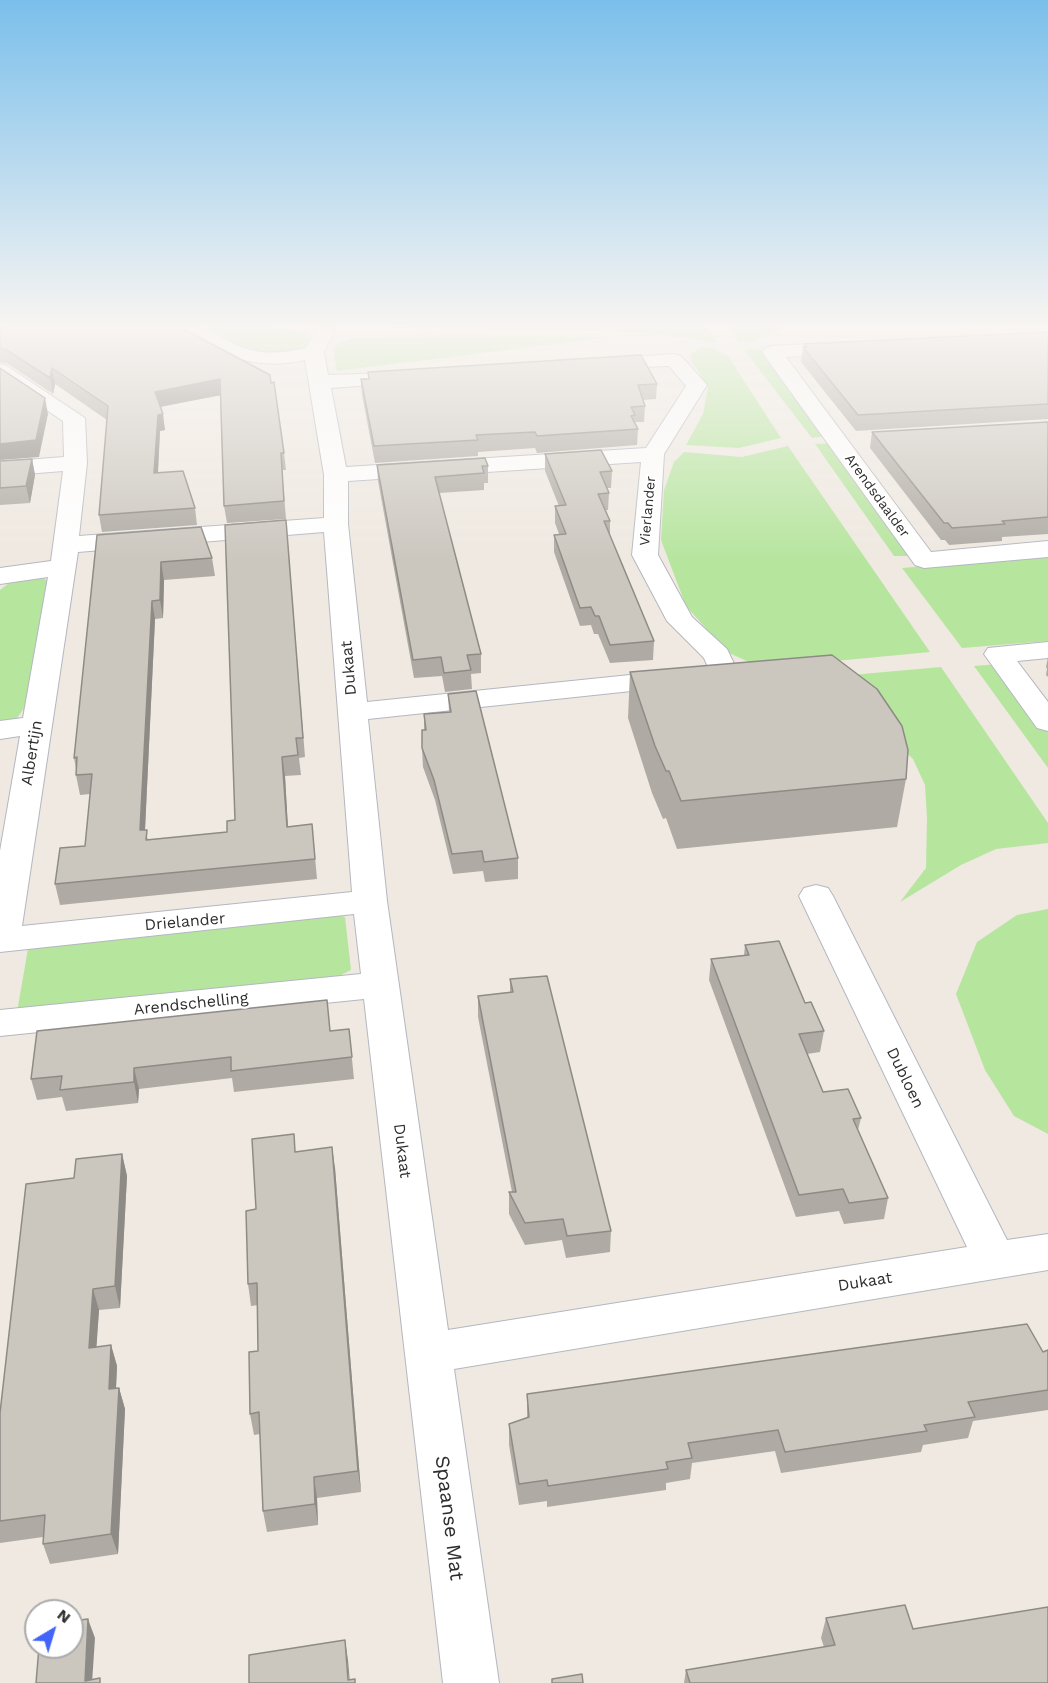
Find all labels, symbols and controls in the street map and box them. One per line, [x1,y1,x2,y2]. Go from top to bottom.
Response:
street label: Arendsdaalder [841,451,913,541]
street label: Vierlander [637,475,659,547]
street label: Dukaat [337,640,361,696]
street label: Albertijn [17,719,47,787]
street label: Drielander [144,909,226,935]
street label: Arendschelling [133,988,249,1020]
street label: Dubloen [882,1045,928,1111]
street label: Dukaat [389,1123,415,1179]
street label: Dukaat [836,1268,894,1296]
street label: Spaanse Mat [429,1454,469,1582]
north arrow [24,1599,84,1659]
text: N [54,1605,75,1627]

